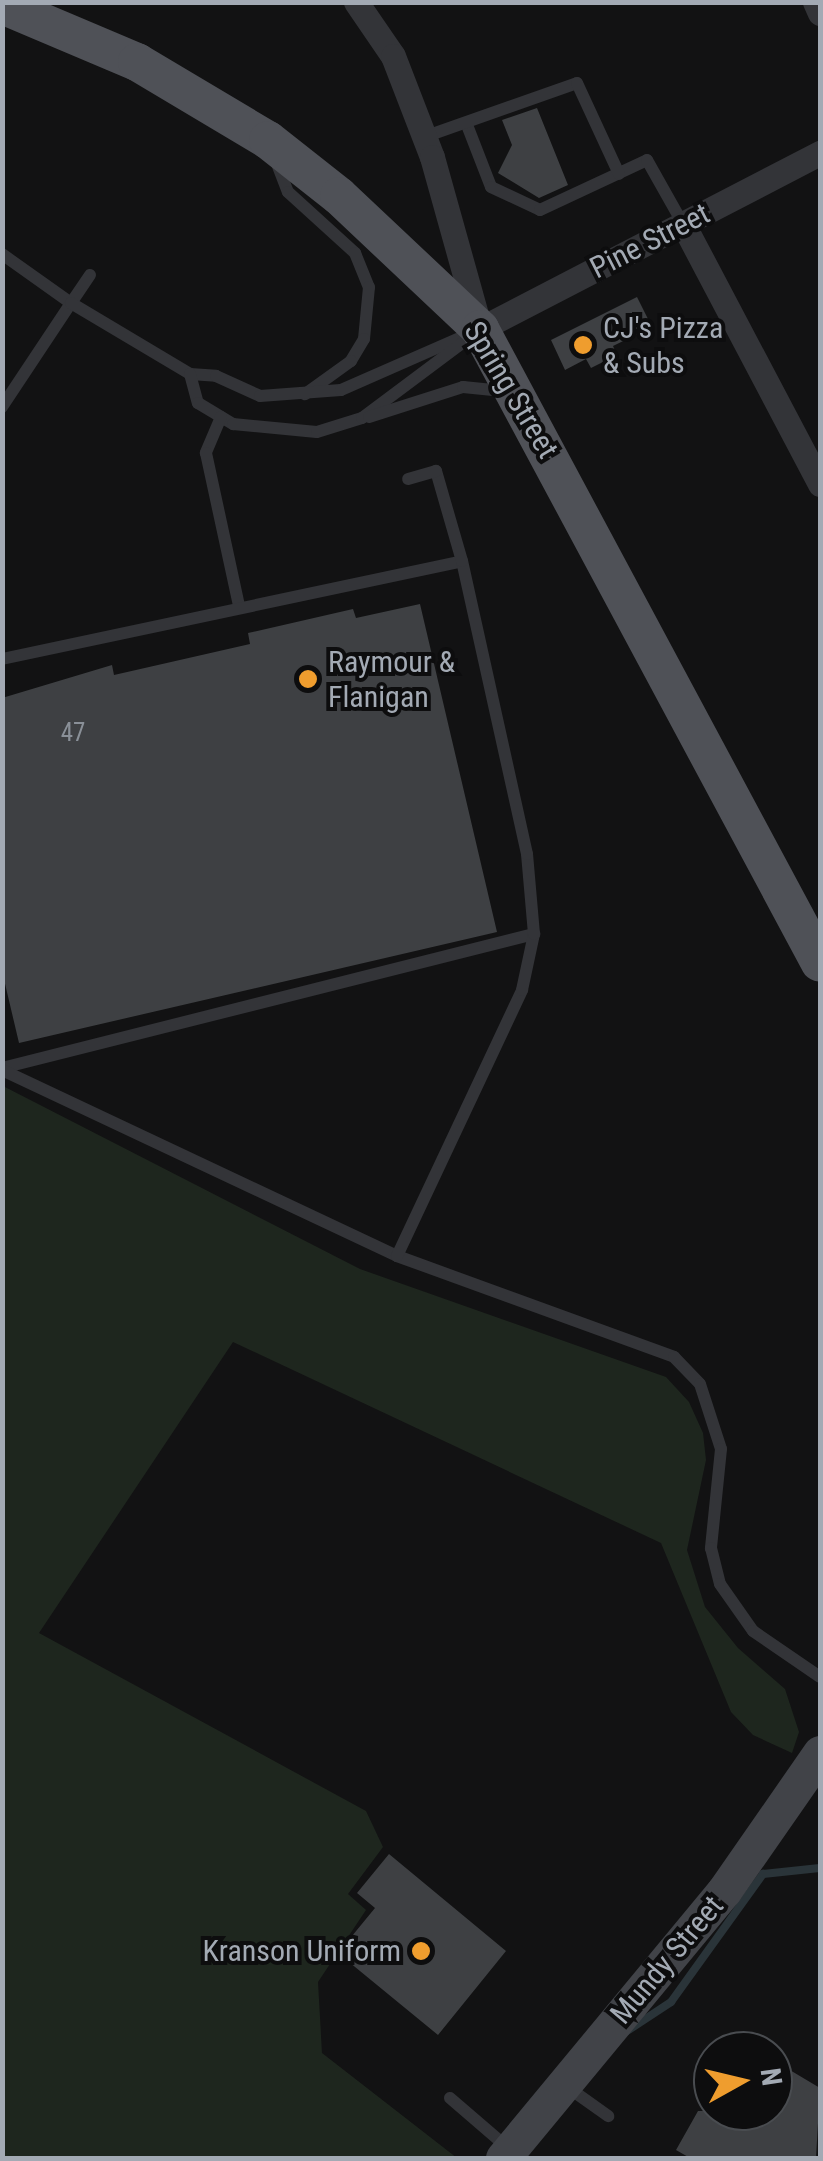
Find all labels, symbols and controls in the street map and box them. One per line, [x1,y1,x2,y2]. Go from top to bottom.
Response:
street label: Pine Street [584,196,716,286]
place label: CJ's Pizza & Subs [603,310,723,380]
street label: Spring Street [456,315,566,465]
marker: CJ's Pizza & Subs [572,334,594,356]
place label: Raymour & Flanigan [328,644,455,714]
marker: Raymour & Flanigan [297,668,319,690]
house number: 47 [61,718,85,748]
street label: Mundy Street [603,1889,731,2031]
place label: Kranson Uniform [202,1933,401,1969]
marker: Kranson Uniform [410,1940,432,1962]
north arrow [693,2031,793,2131]
text: N [754,2066,789,2088]

